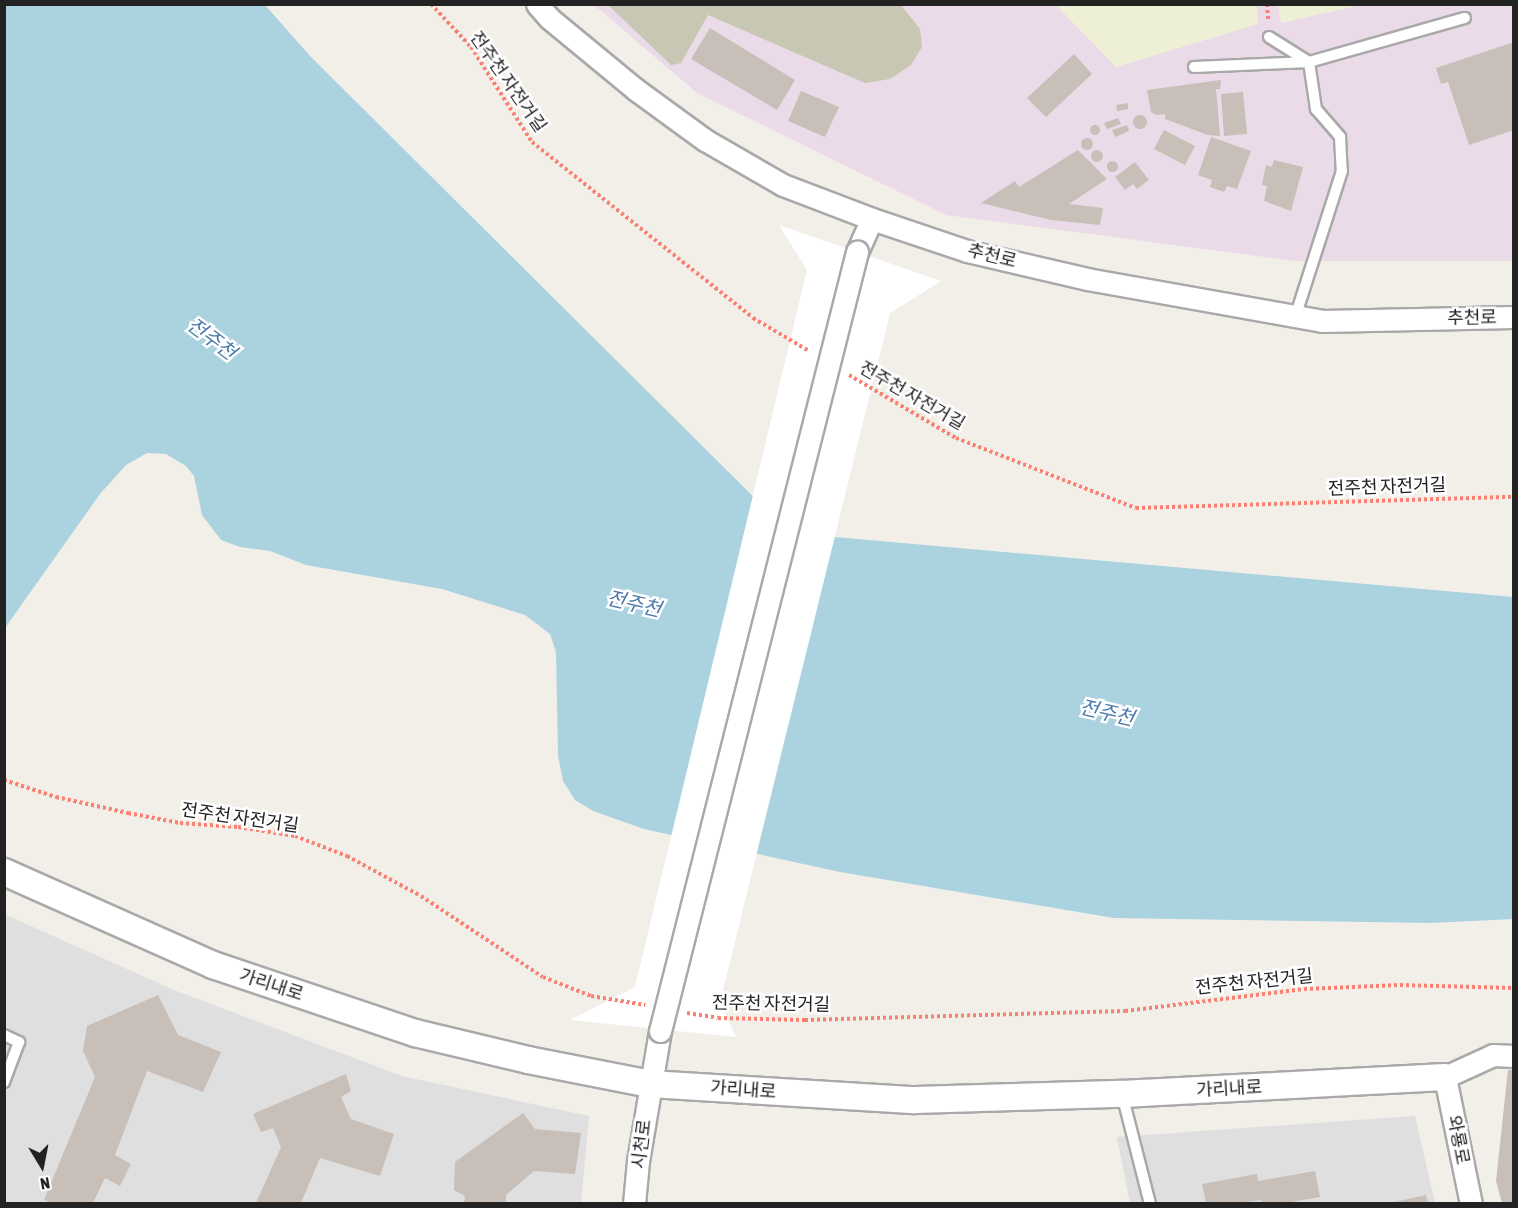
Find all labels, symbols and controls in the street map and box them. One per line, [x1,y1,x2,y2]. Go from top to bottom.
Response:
street label: 전주천 자전거길 [465,27,551,137]
street label: 추천로 [965,240,1019,272]
street label: 추천로 [1447,307,1497,329]
water label: 전주천 [183,312,241,364]
street label: 전주천 자전거길 [855,357,969,435]
street label: 전주천 자전거길 [1327,474,1447,500]
water label: 전주천 [604,585,664,621]
water label: 전주천 [1077,694,1137,730]
street label: 전주천 자전거길 [180,799,300,837]
street label: 가리내로 [236,964,306,1006]
street label: 전주천 자전거길 [1194,965,1314,999]
street label: 전주천 자전거길 [712,992,830,1016]
street label: 가리내로 [1195,1076,1263,1102]
street label: 가리내로 [709,1077,777,1103]
street label: 와룡로 [1443,1114,1473,1166]
street label: 시천로 [628,1118,656,1170]
north arrow [12,1136,72,1196]
text: N [39,1174,51,1193]

